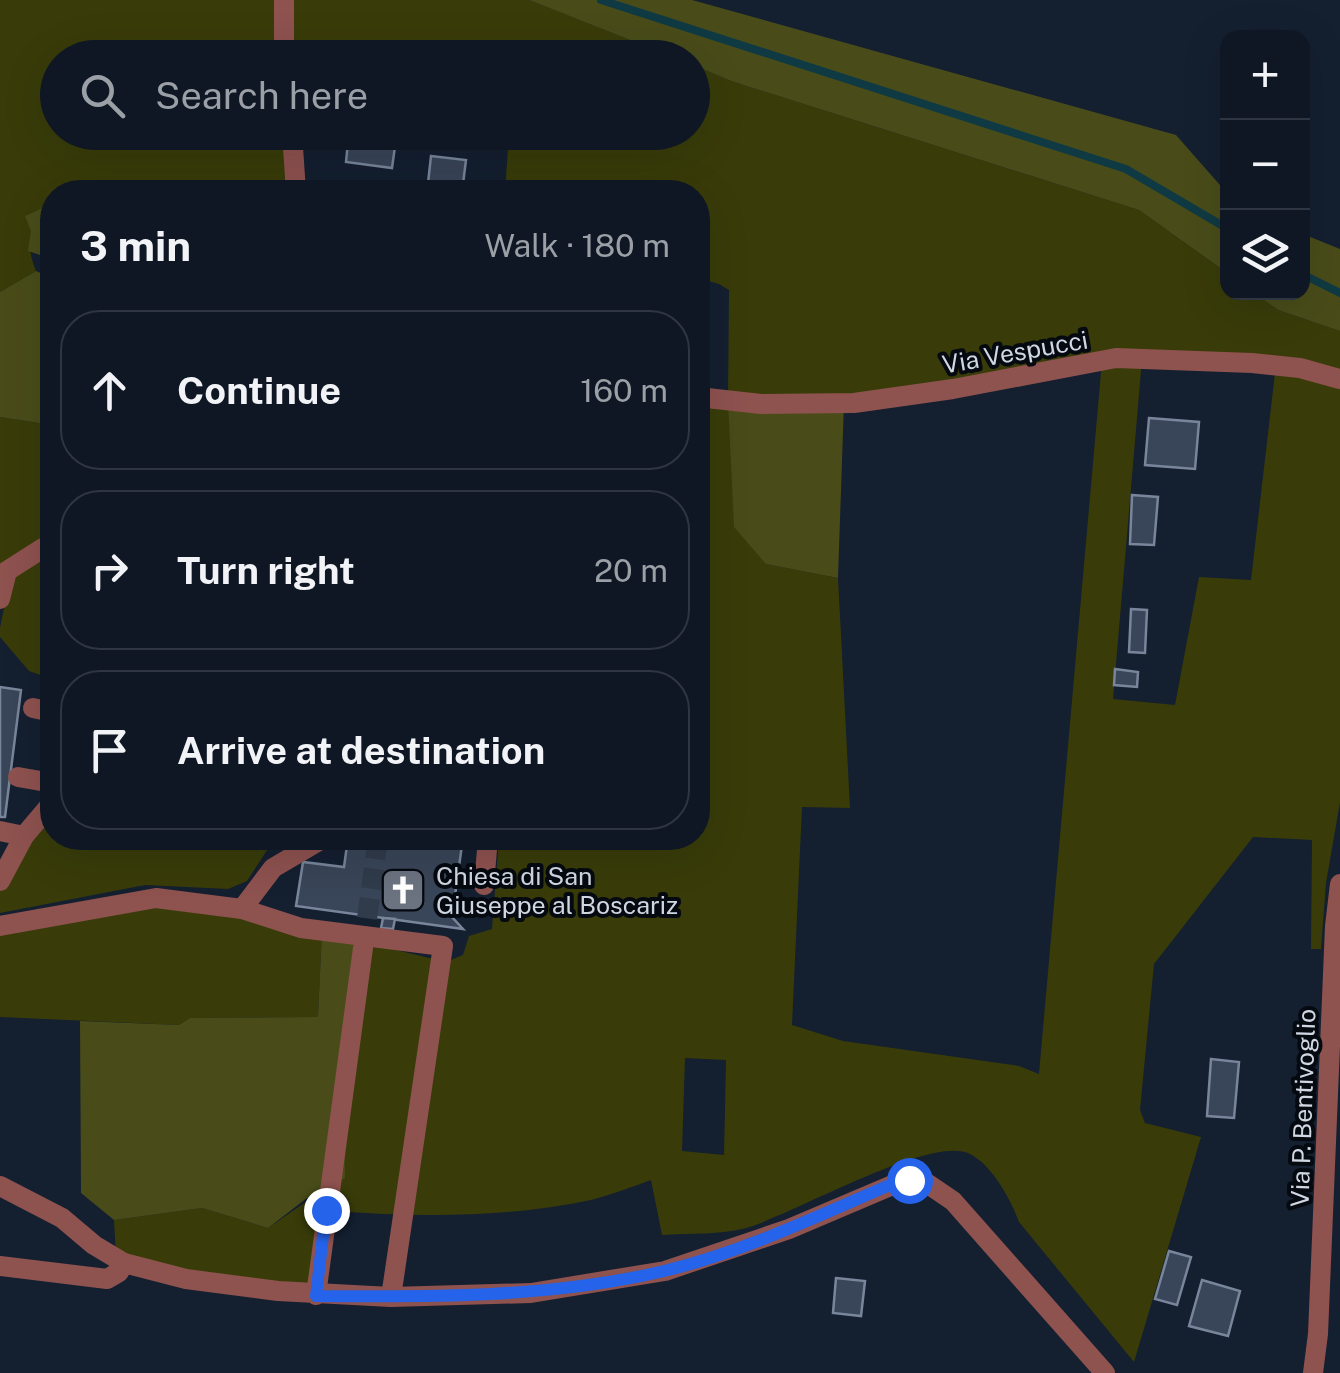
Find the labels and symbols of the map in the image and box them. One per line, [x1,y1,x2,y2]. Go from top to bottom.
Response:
street label: Via Vespucci [940,324,1090,380]
place label: Chiesa di San Giuseppe al Boscariz [436,861,678,920]
church icon: Chiesa di San Giuseppe al Boscariz [380,867,426,913]
street label: Via P. Bentivoglio [1285,1008,1321,1208]
route start [887,1158,933,1204]
route end [304,1188,350,1234]

